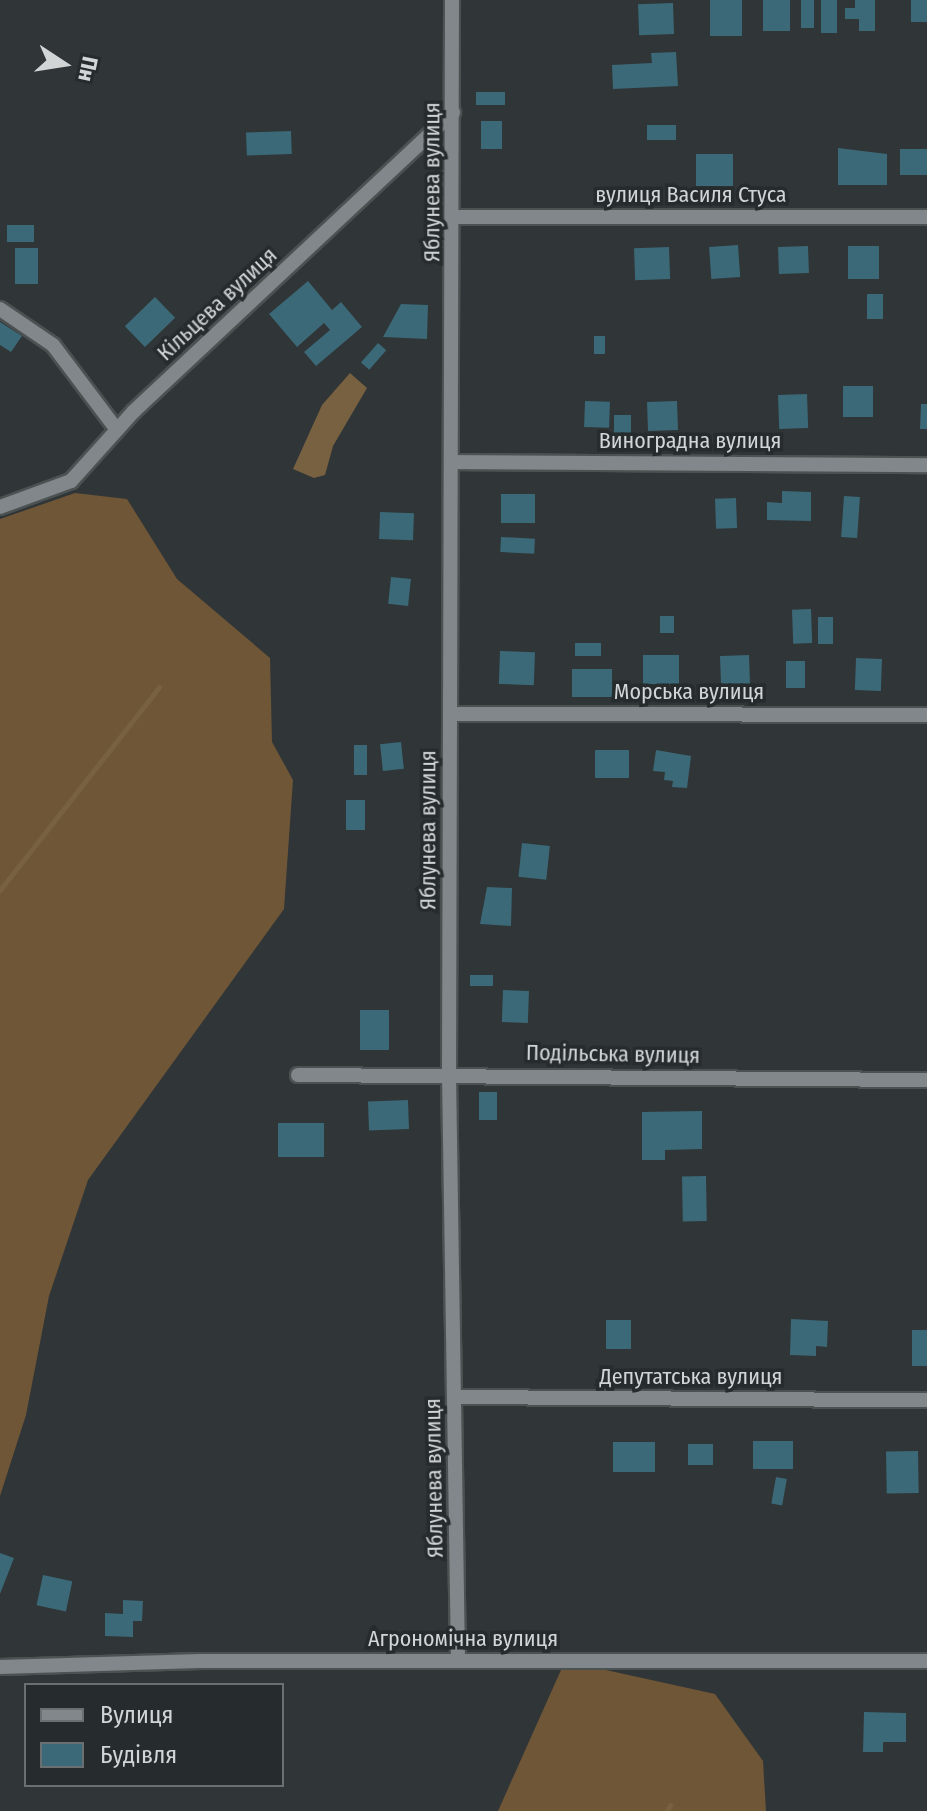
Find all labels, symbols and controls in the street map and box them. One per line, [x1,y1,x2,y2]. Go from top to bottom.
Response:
north arrow [24,24,104,104]
text: Пн [72,54,104,84]
street label: Яблунева вулиця [419,102,445,262]
street label: вулиця Василя Стуса [595,182,787,208]
street label: Кільцева вулиця [152,242,282,366]
street label: Виноградна вулиця [599,428,781,454]
street label: Морська вулиця [614,679,764,705]
street label: Яблунева вулиця [415,750,441,910]
street label: Подільська вулиця [526,1039,700,1069]
street label: Депутатська вулиця [600,1364,782,1390]
street label: Яблунева вулиця [419,1398,449,1558]
street label: Агрономічна вулиця [368,1626,558,1652]
legend [24,1683,284,1787]
text: Вулиця [100,1701,173,1729]
text: Будівля [100,1741,177,1769]

